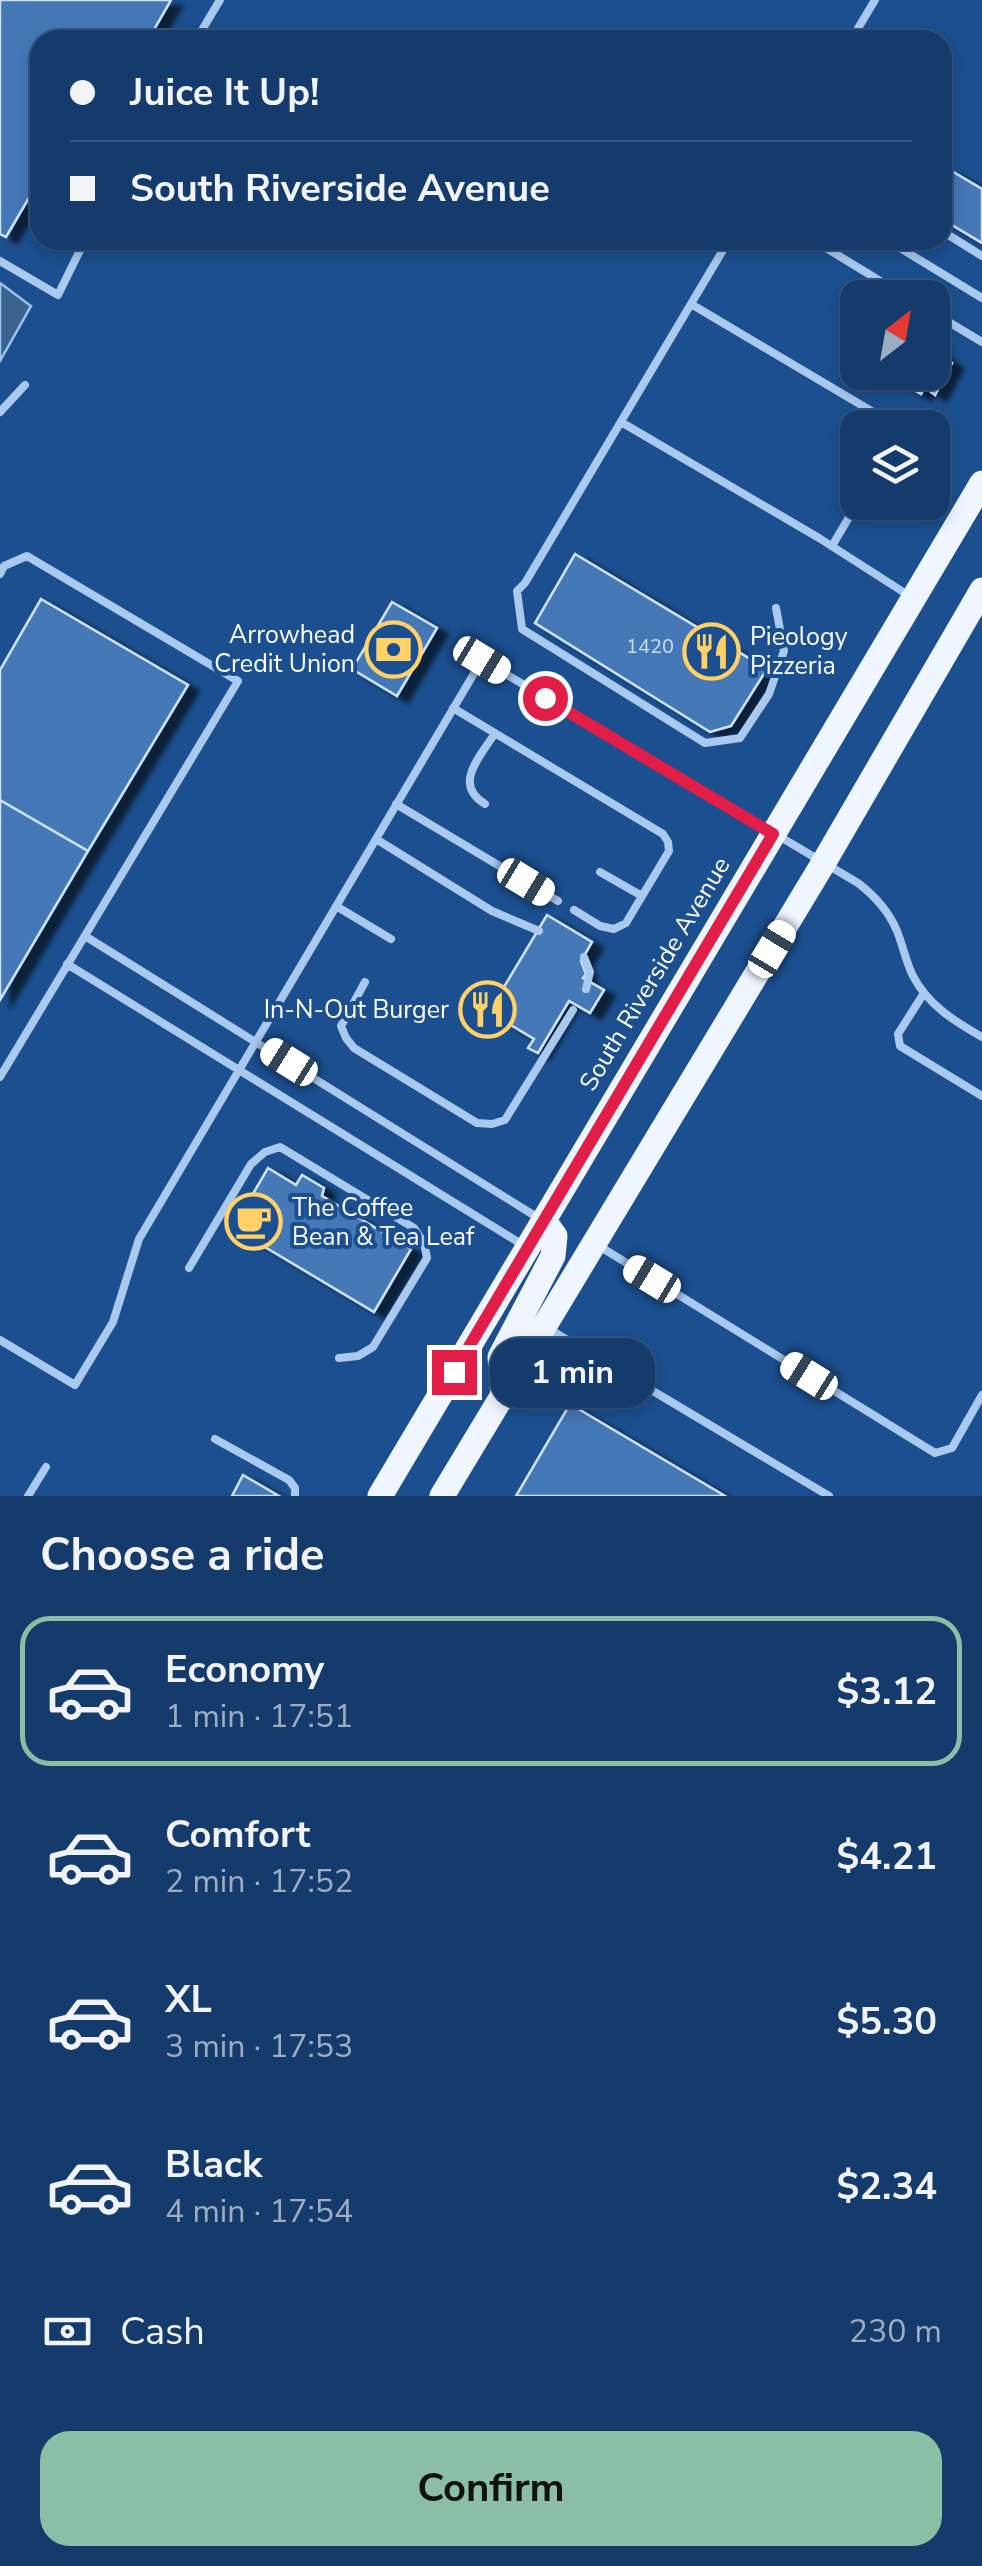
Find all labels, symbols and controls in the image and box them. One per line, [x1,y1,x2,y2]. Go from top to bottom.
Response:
text: Juice It Up! [130,67,319,118]
text: South Riverside Avenue [130,163,550,214]
north arrow [840,280,950,390]
map controls [840,280,950,520]
button: layers [840,410,950,520]
place label: Arrowhead Credit Union [214,618,355,681]
bank icon: Arrowhead Credit Union [364,619,424,679]
place label: Pieology Pizzeria [750,620,848,683]
restaurant icon: Pieology Pizzeria [681,621,741,681]
car [449,632,515,688]
house number: 1420 [626,633,674,660]
route start [523,676,568,721]
street label: South Riverside Avenue [572,851,738,1097]
car [493,854,559,910]
car [744,916,800,982]
restaurant icon: In-N-Out Burger [458,980,518,1040]
place label: In-N-Out Burger [264,993,449,1027]
car [256,1033,322,1091]
place label: The Coffee Bean & Tea Leaf [292,1191,475,1254]
cafe icon: The Coffee Bean & Tea Leaf [223,1192,283,1252]
car [619,1251,685,1307]
callout: 1 min [489,1337,654,1407]
car [776,1347,842,1405]
route end [432,1350,477,1395]
text: 1 min [531,1351,614,1394]
text: Choose a ride [40,1525,325,1586]
text: Economy [165,1644,324,1695]
icon: car [45,1646,135,1736]
text: $3.12 [836,1666,937,1717]
text: 1 min · 17:51 [165,1695,353,1738]
text: Comfort [165,1809,310,1860]
icon: car [45,1811,135,1901]
text: $4.21 [836,1831,937,1882]
text: 2 min · 17:52 [165,1860,353,1903]
text: XL [165,1974,212,2025]
icon: car [45,1976,135,2066]
text: $5.30 [836,1996,937,2047]
text: 3 min · 17:53 [165,2025,353,2068]
text: Black [165,2139,262,2190]
icon: car [45,2141,135,2231]
text: $2.34 [836,2161,937,2212]
text: 4 min · 17:54 [165,2190,353,2233]
icon: cash [40,2304,95,2359]
text: Cash [120,2306,205,2357]
text: 230 m [849,2310,942,2353]
button: Confirm [40,2431,942,2546]

